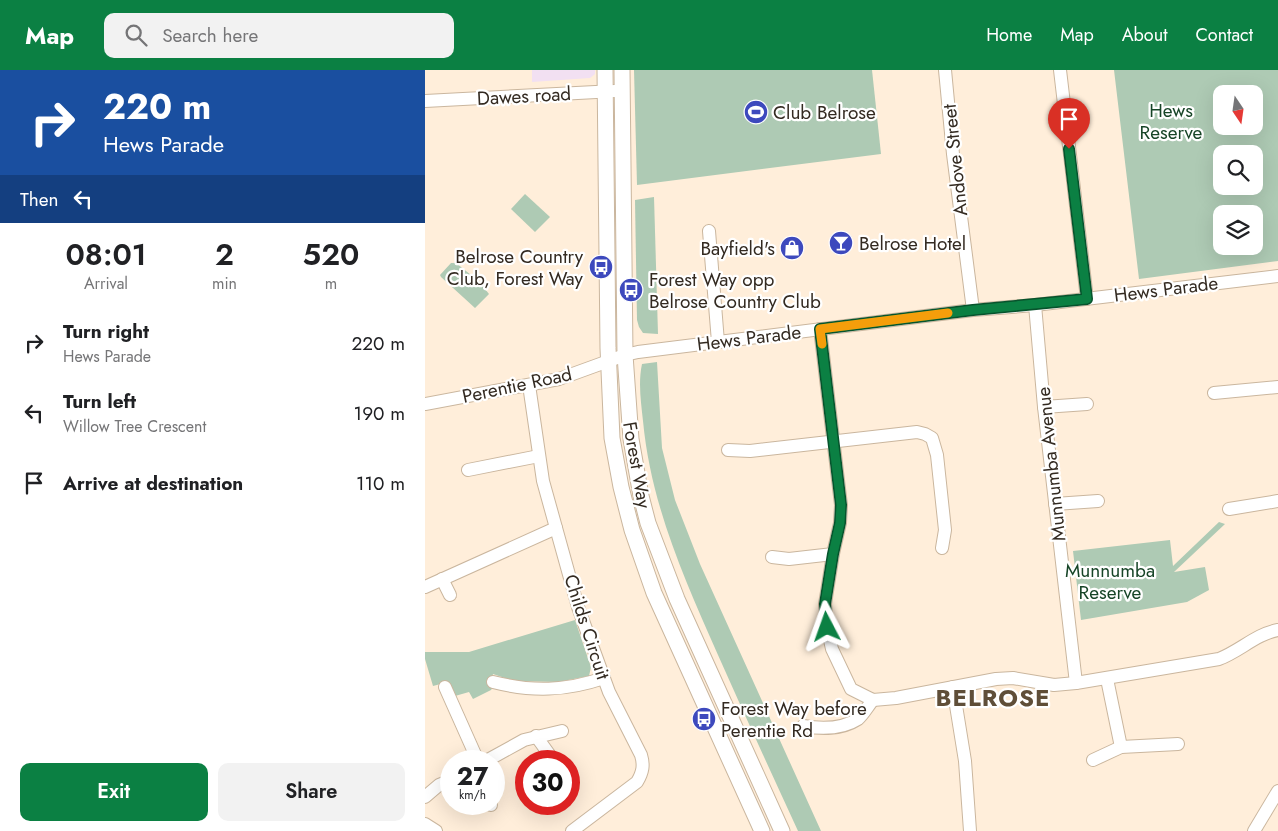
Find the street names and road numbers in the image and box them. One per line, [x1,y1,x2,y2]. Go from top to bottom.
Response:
street label: Dawes road [476,80,572,112]
street label: Andove Street [936,102,974,217]
street label: Hews Parade [1112,269,1220,309]
street label: Hews Parade [695,318,803,358]
street label: Perentie Road [460,360,574,410]
street label: Munnumba Avenue [1029,385,1073,542]
street label: Forest Way [616,420,658,511]
street label: Childs Circuit [557,571,617,684]

